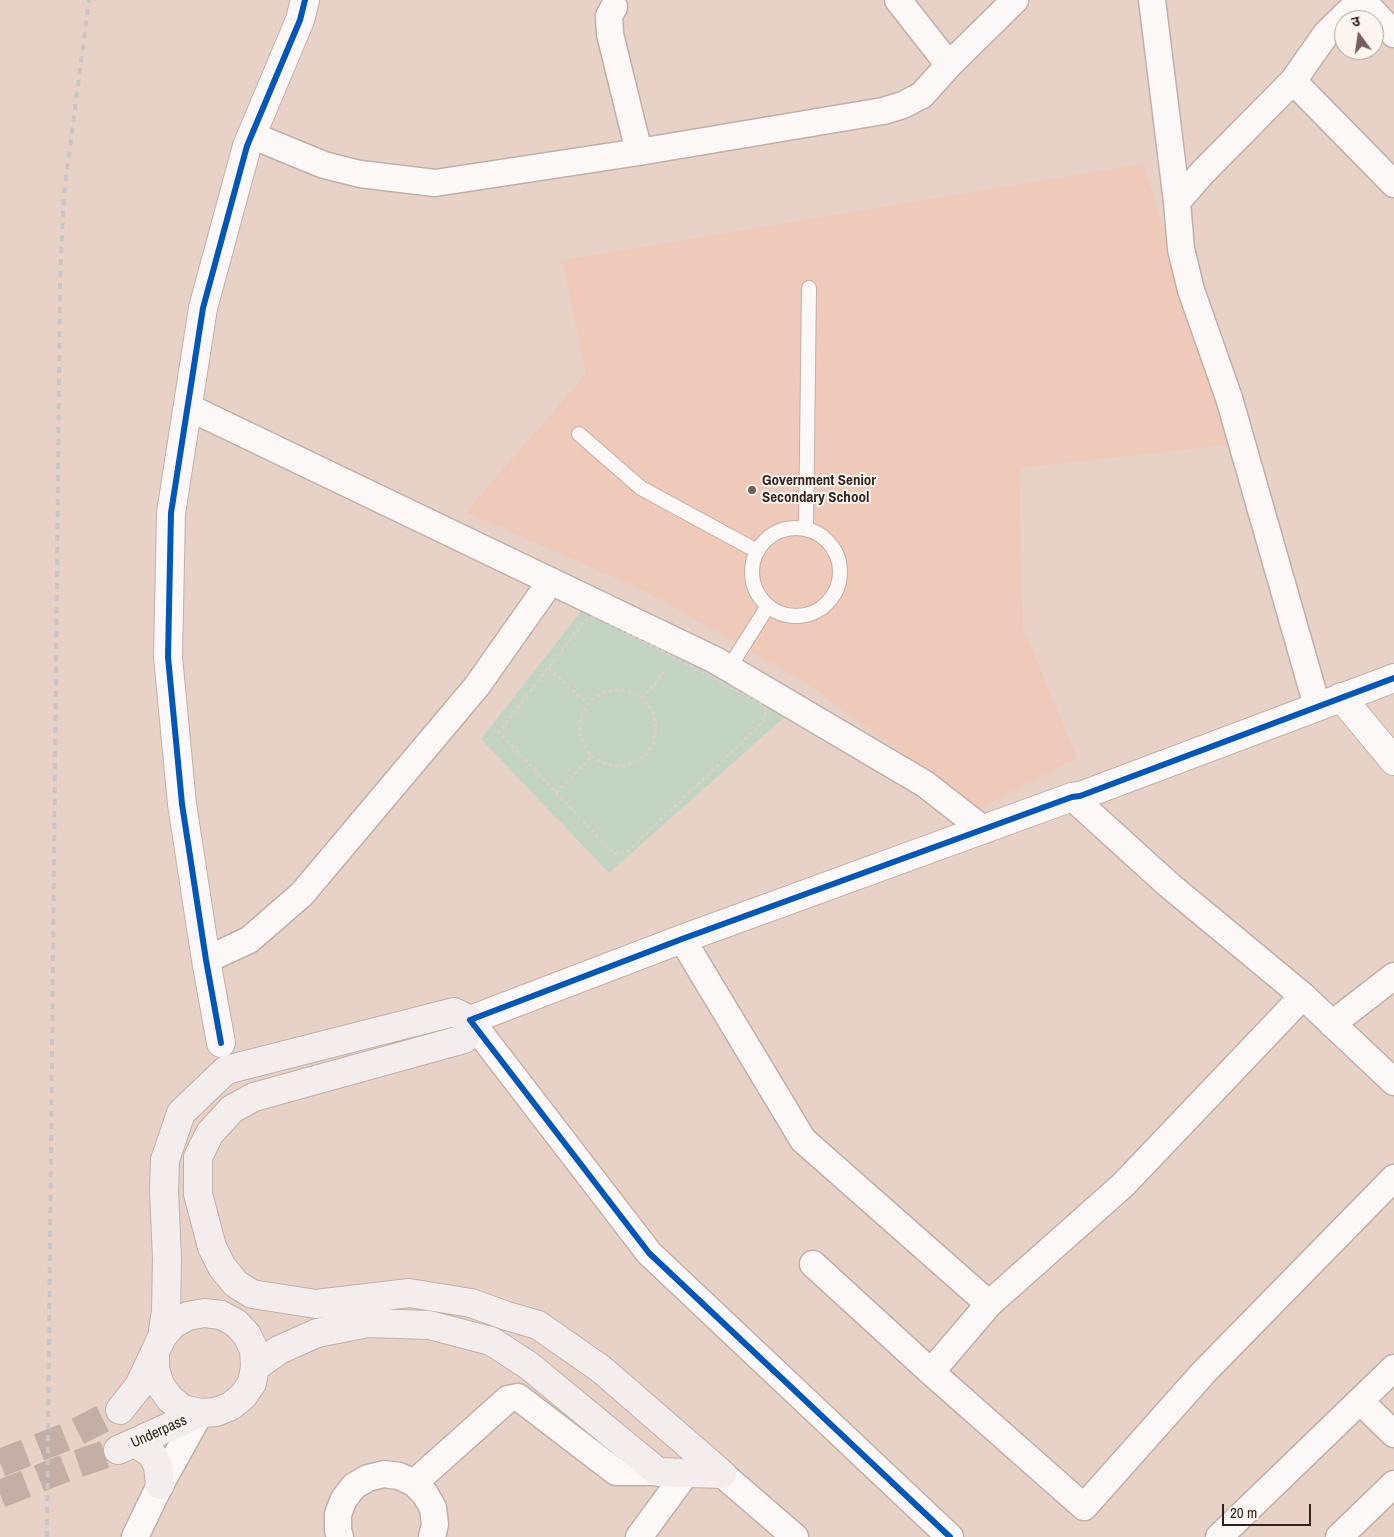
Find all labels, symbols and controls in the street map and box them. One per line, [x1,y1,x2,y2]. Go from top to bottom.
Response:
north arrow [1334,10,1384,60]
text: उ [1349,12,1362,31]
place label: Government Senior Secondary School [762,472,876,507]
marker: Government Senior Secondary School [746,484,758,496]
street label: Underpass [128,1412,190,1452]
scale bar [1224,1494,1313,1526]
text: 20 m [1230,1502,1257,1523]

